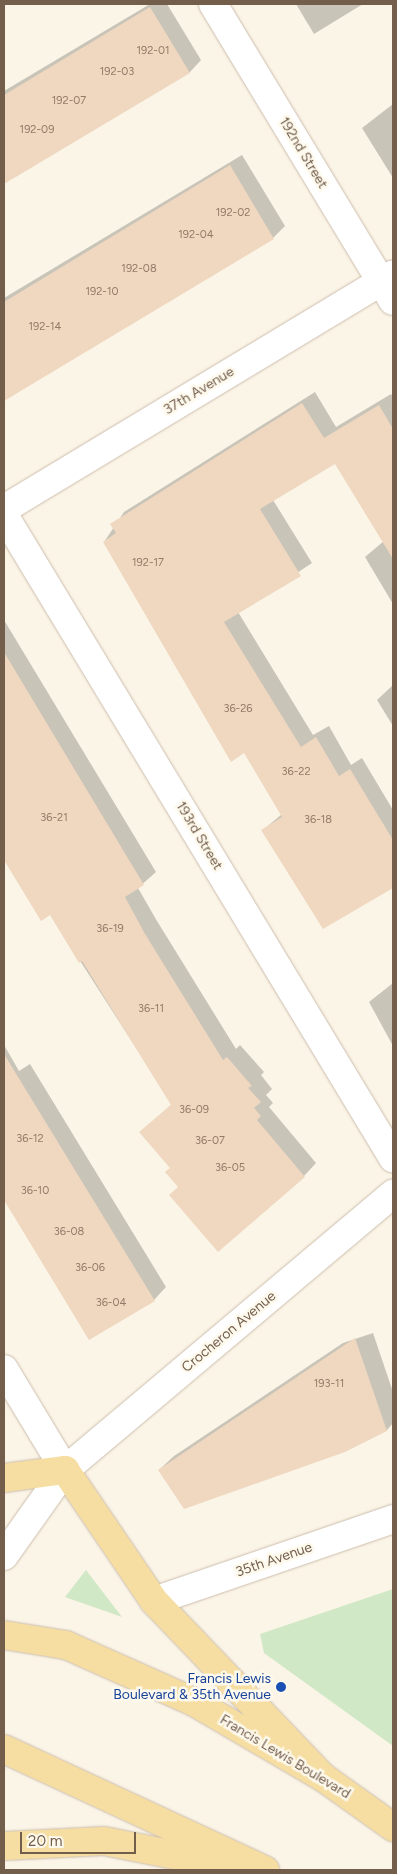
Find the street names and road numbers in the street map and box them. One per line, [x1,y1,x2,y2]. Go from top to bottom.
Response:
street label: 192nd Street [275,114,331,192]
street label: 37th Avenue [161,363,237,419]
street label: 193rd Street [172,799,226,873]
street label: Crocheron Avenue [179,1288,279,1376]
street label: 35th Avenue [234,1539,314,1581]
street label: Francis Lewis Boulevard [217,1711,353,1803]

